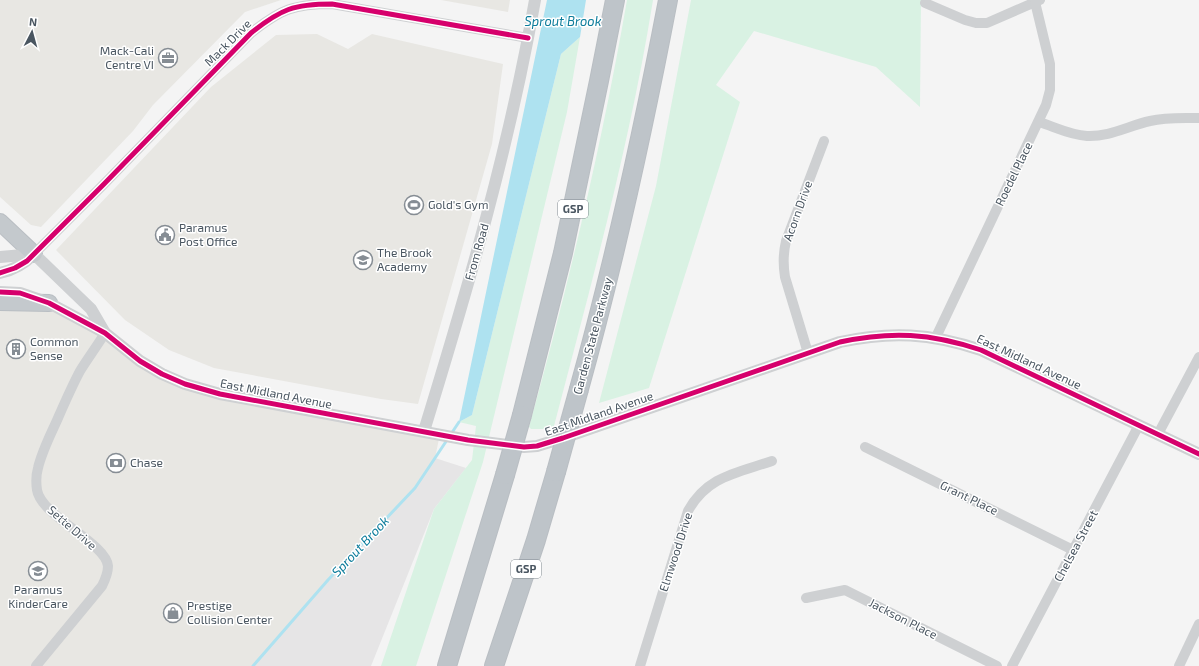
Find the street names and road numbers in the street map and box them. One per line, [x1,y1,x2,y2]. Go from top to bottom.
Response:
street label: Mack Drive [201,16,254,69]
street label: Roedel Place [992,139,1035,208]
street label: Acorn Drive [780,179,814,243]
road number: GSP [558,200,588,218]
street label: From Road [461,222,491,282]
street label: Garden State Parkway [570,275,615,396]
street label: East Midland Avenue [975,331,1084,391]
street label: East Midland Avenue [219,375,333,411]
street label: East Midland Avenue [543,388,655,438]
street label: Grant Place [938,477,1001,517]
street label: Sette Drive [45,502,100,552]
street label: Chelsea Street [1050,507,1100,584]
street label: Elmwood Drive [656,510,694,593]
road number: GSP [511,560,541,578]
street label: Jackson Place [867,595,940,641]

